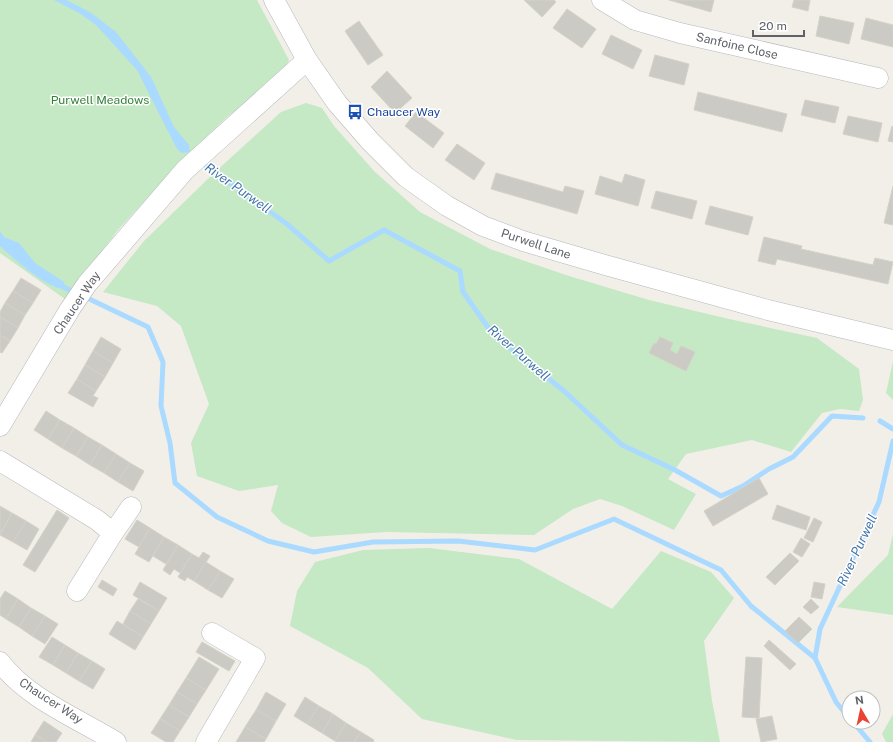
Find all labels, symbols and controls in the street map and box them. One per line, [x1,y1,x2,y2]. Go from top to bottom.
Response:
scale bar [753,12,804,38]
text: 20 m [759,19,787,33]
street label: Sanfoine Close [695,30,780,62]
park label: Purwell Meadows [51,93,149,107]
bus stop icon: Chaucer Way [346,103,364,121]
place label: Chaucer Way [367,105,441,119]
water label: River Purwell [202,160,274,216]
street label: Purwell Lane [499,226,573,262]
street label: Chaucer Way [51,268,104,337]
water label: River Purwell [485,322,553,384]
water label: River Purwell [834,512,880,588]
street label: Chaucer Way [17,675,86,727]
north arrow [841,690,881,730]
text: N [854,694,865,707]

